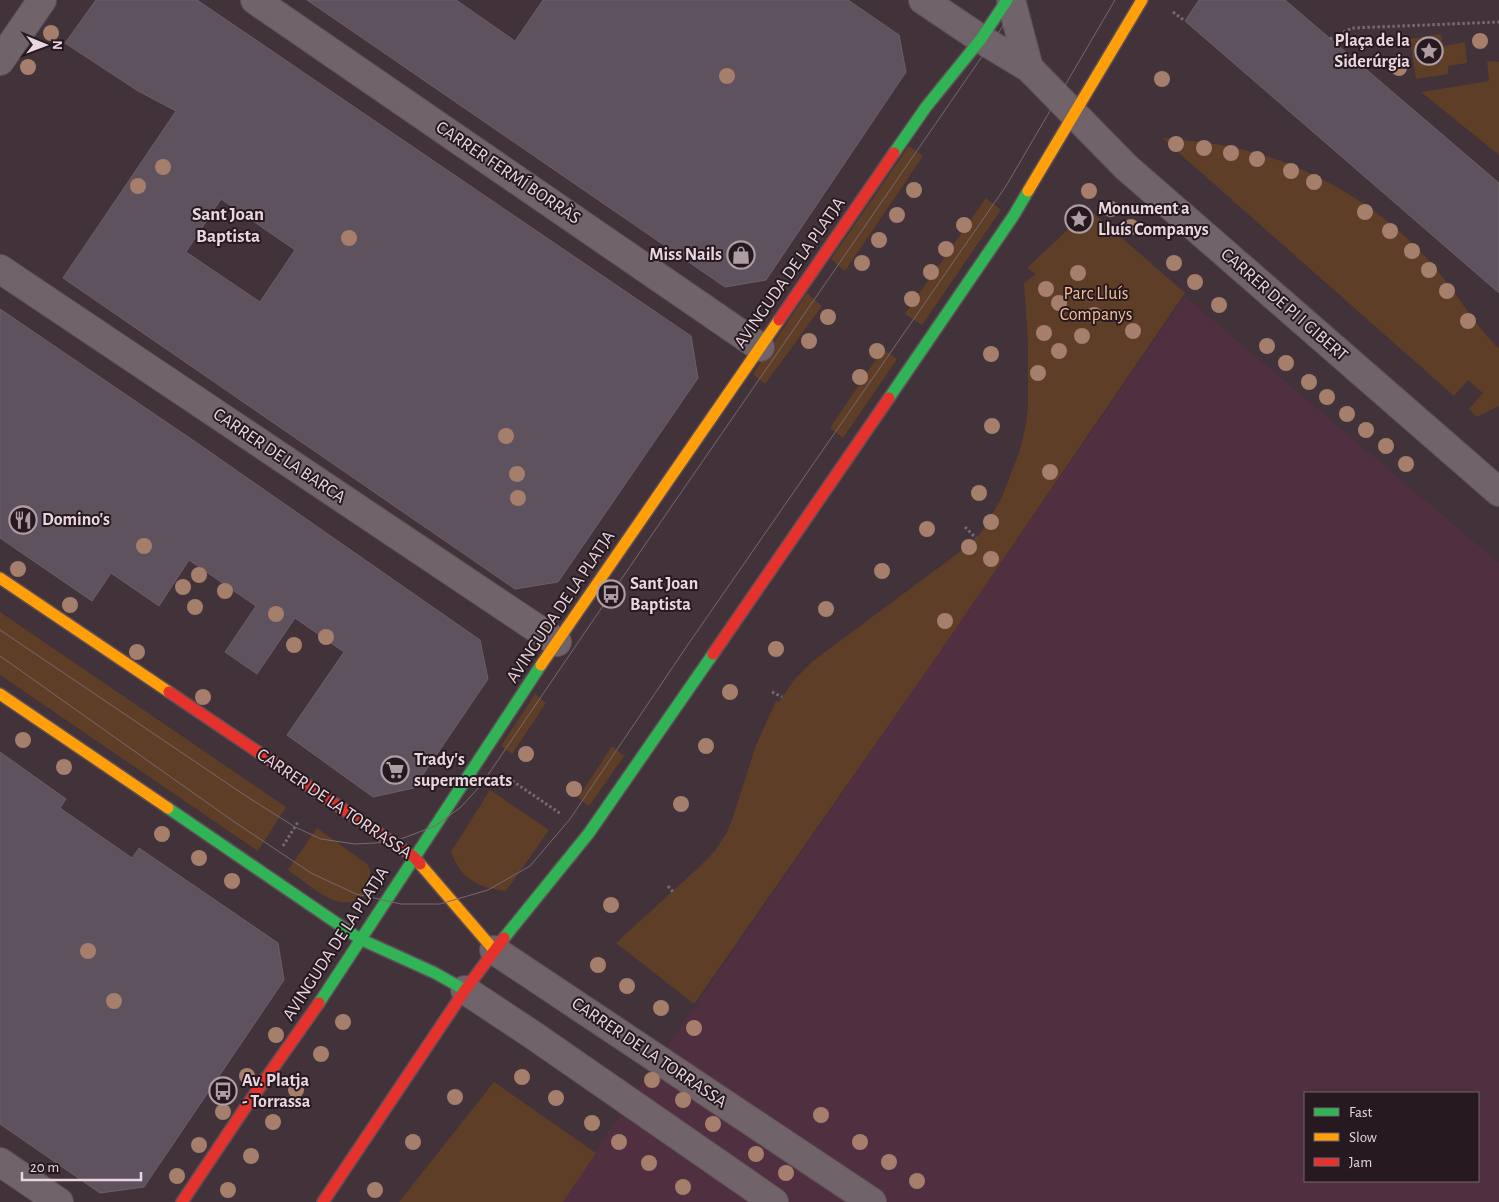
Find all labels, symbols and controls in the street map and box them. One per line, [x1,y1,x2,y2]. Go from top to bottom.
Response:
north arrow [20,20,70,70]
place label: Plaça de la Siderúrgia [1334,32,1410,71]
place icon: Plaça de la Siderúrgia [1414,36,1444,66]
text: N [50,40,64,50]
street label: CARRER FERMÍ BORRÀS [433,116,585,228]
street label: AVINGUDA DE LA PLATJA [731,194,849,351]
place label: Monument a Lluís Companys [1098,200,1209,239]
place icon: Monument a Lluís Companys [1064,204,1094,234]
district label: Sant Joan Baptista [192,205,264,246]
shop icon: Miss Nails [726,240,756,270]
street label: CARRER DE PI I GIBERT [1217,245,1351,365]
place label: Miss Nails [649,246,722,264]
park label: Parc Lluís Companys [1060,285,1132,324]
street label: CARRER DE LA BARCA [210,405,349,507]
restaurant icon: Domino's [8,505,38,535]
place label: Domino's [42,511,110,529]
street label: AVINGUDA DE LA PLATJA [503,527,619,686]
place label: Sant Joan Baptista [630,575,698,614]
bus stop icon: Sant Joan Baptista [596,579,626,609]
street label: CARRER DE LA TORRASSA [253,745,415,863]
place label: Trady's supermercats [414,751,512,790]
supermarket icon: Trady's supermercats [380,755,410,785]
street label: AVINGUDA DE LA PLATJA [280,864,393,1024]
street label: CARRER DE LA TORRASSA [568,994,730,1112]
place label: Av. Platja - Torrassa [242,1072,311,1111]
bus stop icon: Av. Platja - Torrassa [208,1076,238,1106]
legend [1304,1092,1479,1182]
text: Fast [1349,1105,1373,1120]
text: Slow [1349,1130,1377,1145]
scale bar [22,1150,141,1182]
text: Jam [1349,1155,1372,1170]
text: 20 m [30,1160,59,1175]

